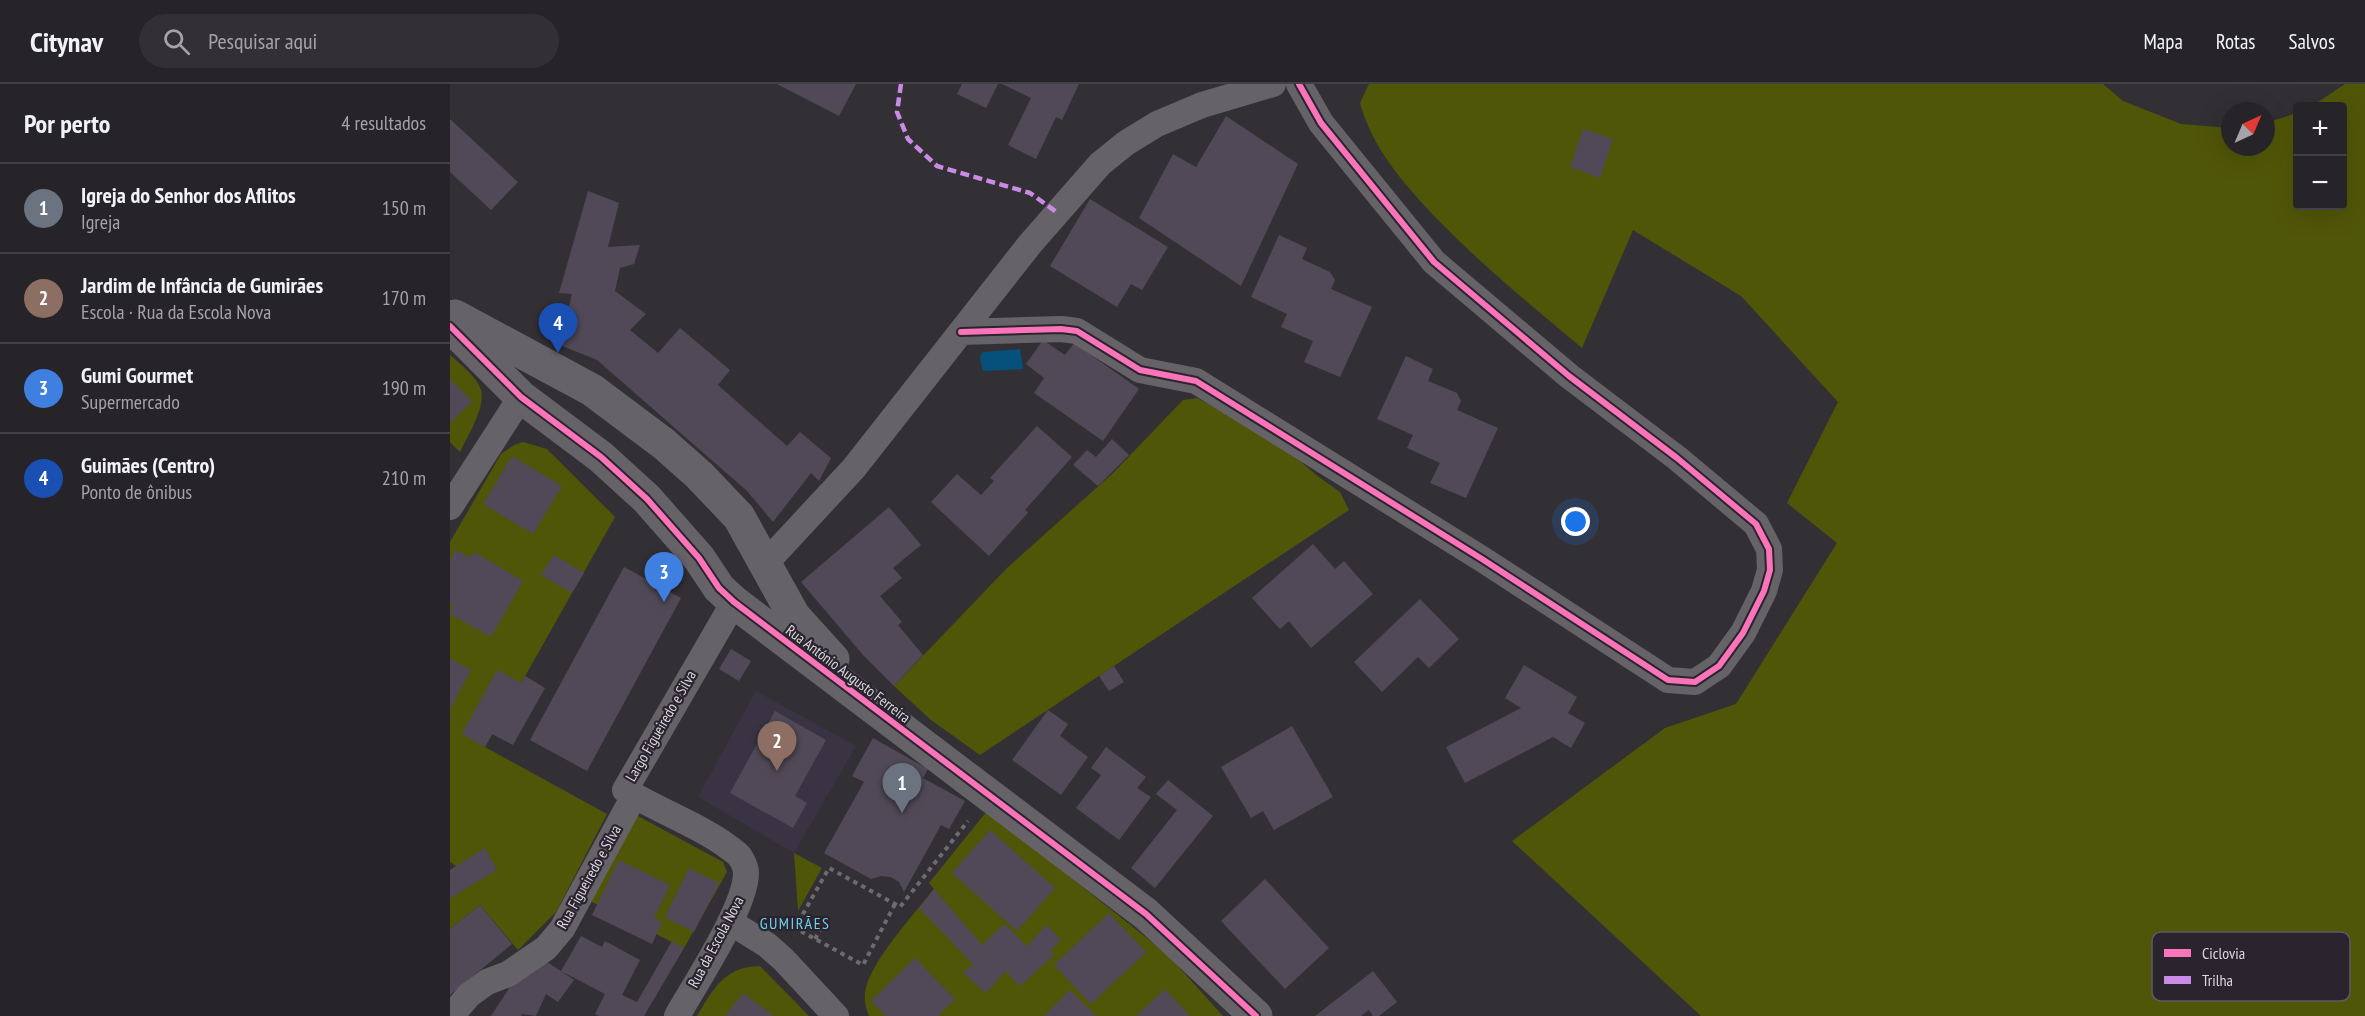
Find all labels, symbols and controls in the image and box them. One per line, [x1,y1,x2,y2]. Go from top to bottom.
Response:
search box [139,14,559,68]
text: Citynav [30,23,103,60]
icon: search [160,25,193,58]
text: Pesquisar aqui [208,27,317,55]
text: Mapa [2143,28,2183,55]
text: Rotas [2216,28,2255,55]
text: Salvos [2288,28,2335,55]
north arrow [2221,102,2275,156]
map controls [2293,102,2347,210]
button: + [2293,102,2347,156]
text: Por perto [24,107,110,140]
text: 4 resultados [341,110,426,136]
button: − [2293,156,2347,210]
text: Igreja do Senhor dos Aflitos [81,181,296,209]
text: 1 [39,195,48,221]
text: 150 m [382,195,426,221]
text: Igreja [81,209,120,235]
text: Jardim de Infância de Gumirães [81,271,323,299]
text: 2 [39,285,48,311]
text: 170 m [382,285,426,311]
text: Escola · Rua da Escola Nova [81,299,271,325]
pin: 4 [538,304,578,353]
text: Gumi Gourmet [81,361,193,389]
text: 3 [39,375,48,401]
text: 190 m [382,375,426,401]
text: Supermercado [81,389,180,415]
text: Guimães (Centro) [81,451,215,479]
text: 4 [39,465,48,491]
text: 210 m [382,465,426,491]
text: Ponto de ônibus [81,479,192,505]
your location [1561,507,1590,536]
pin: 3 [644,552,684,602]
street label: Rua António Augusto Ferreira [782,621,914,727]
street label: Largo Figueiredo e Silva [621,667,700,785]
pin: 2 [758,722,796,771]
pin: 1 [882,764,922,813]
street label: Rua Figueiredo e Silva [552,822,625,932]
street label: Rua da Escola Nova [684,893,748,991]
district label: GUMIRÃES [760,913,830,933]
legend [2152,932,2350,1001]
text: Ciclovia [2202,943,2245,963]
text: Trilha [2202,970,2233,990]

